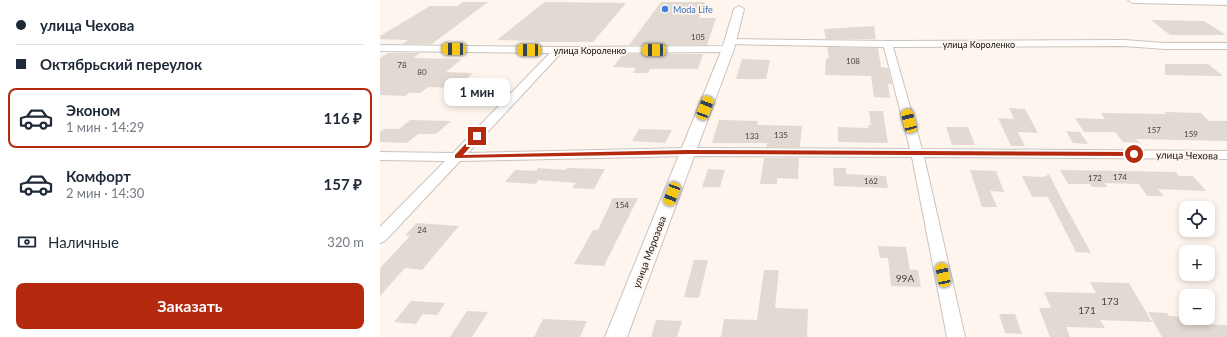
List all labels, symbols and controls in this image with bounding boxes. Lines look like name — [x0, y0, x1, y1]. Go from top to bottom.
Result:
marker: Moda Life — [660, 4, 670, 14]
place label: Moda Life — [673, 4, 713, 15]
text: улица Чехова — [40, 16, 134, 34]
house number: 105 — [691, 32, 705, 42]
street label: улица Короленко — [943, 39, 1015, 50]
car — [442, 43, 466, 55]
car — [517, 44, 541, 56]
car — [642, 44, 666, 56]
street label: улица Короленко — [554, 45, 626, 56]
text: Октябрьский переулок — [40, 55, 202, 73]
house number: 108 — [846, 56, 860, 66]
house number: 78 — [397, 60, 407, 70]
house number: 80 — [417, 67, 427, 77]
callout: 1 мин — [444, 78, 510, 106]
text: 1 мин — [460, 84, 495, 100]
car — [695, 95, 715, 121]
icon: car — [18, 100, 54, 136]
text: Эконом — [66, 101, 120, 119]
car — [900, 108, 918, 134]
text: 116 ₽ — [324, 109, 362, 127]
text: 1 мин · 14:29 — [66, 119, 144, 135]
house number: 157 — [1147, 125, 1161, 135]
route end — [468, 127, 486, 145]
house number: 159 — [1184, 129, 1198, 139]
house number: 135 — [774, 130, 788, 140]
house number: 133 — [745, 131, 759, 141]
route start — [1125, 145, 1143, 163]
street label: улица Чехова — [1156, 148, 1218, 162]
icon: car — [18, 166, 54, 202]
text: Комфорт — [66, 167, 131, 185]
house number: 174 — [1113, 172, 1127, 182]
house number: 172 — [1088, 173, 1102, 183]
text: 157 ₽ — [324, 175, 362, 193]
house number: 162 — [864, 176, 878, 186]
car — [662, 181, 682, 207]
text: 2 мин · 14:30 — [66, 185, 144, 201]
house number: 154 — [615, 200, 629, 210]
map controls — [1179, 201, 1215, 325]
button: locate — [1179, 201, 1215, 237]
street label: улица Морозова — [630, 214, 668, 290]
house number: 24 — [417, 225, 427, 235]
icon: cash — [16, 231, 38, 253]
text: Наличные — [48, 233, 119, 251]
text: 320 m — [327, 234, 364, 250]
button: + — [1179, 245, 1215, 281]
car — [935, 262, 951, 288]
house number: 99А — [896, 272, 914, 284]
button: Заказать — [16, 283, 364, 329]
button: − — [1179, 289, 1215, 325]
house number: 173 — [1101, 295, 1119, 307]
house number: 171 — [1078, 304, 1096, 316]

